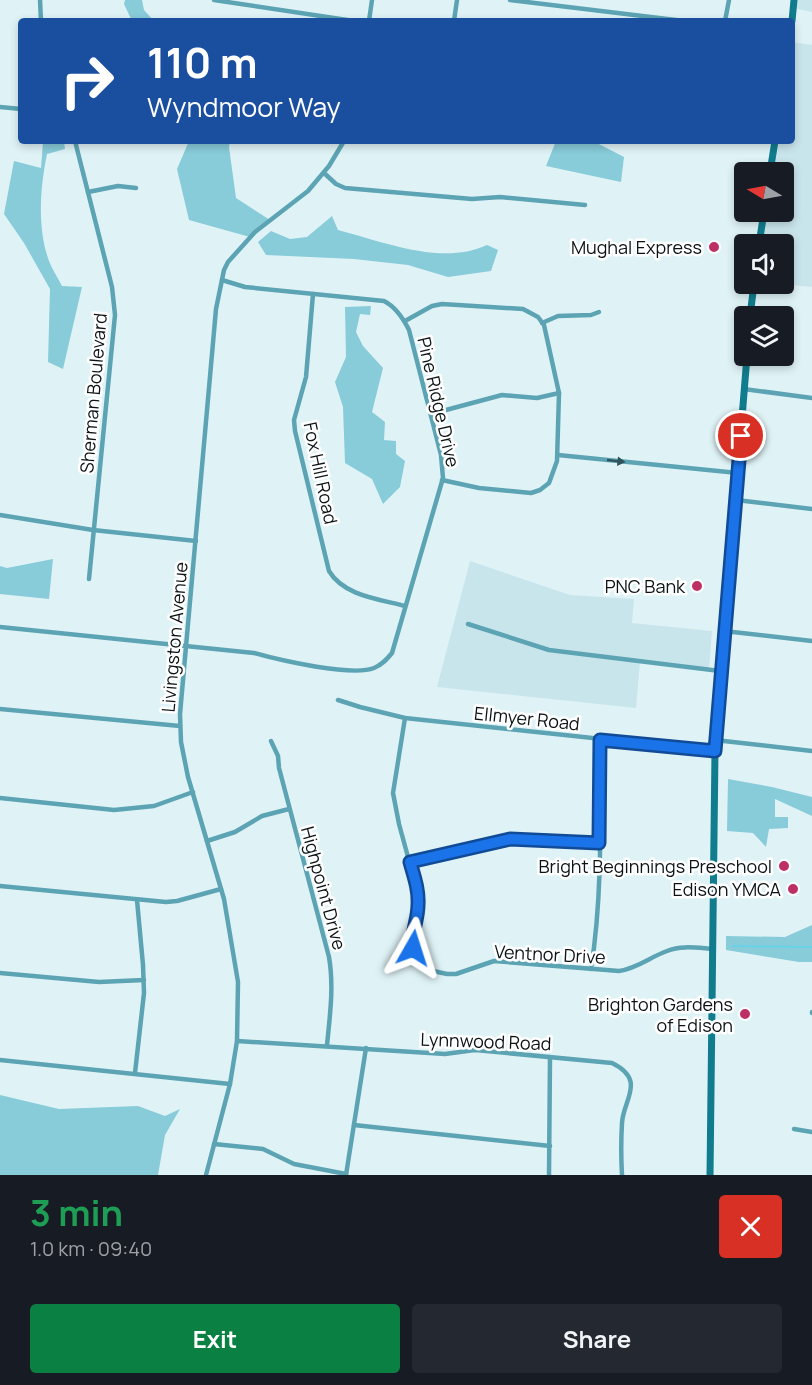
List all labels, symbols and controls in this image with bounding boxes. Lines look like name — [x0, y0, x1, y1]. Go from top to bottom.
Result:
text: 110 m — [147, 33, 258, 91]
icon: right — [48, 42, 126, 120]
text: Wyndmoor Way — [147, 88, 341, 125]
north arrow — [734, 162, 794, 222]
map controls — [734, 162, 794, 366]
button: sound — [734, 234, 794, 294]
place label: Mughal Express — [571, 235, 702, 259]
marker: Mughal Express — [707, 240, 721, 254]
button: layers — [734, 306, 794, 366]
street label: Sherman Boulevard — [74, 312, 112, 474]
street label: Pine Ridge Drive — [412, 335, 466, 469]
pin — [715, 410, 766, 461]
icon: arrive — [724, 419, 757, 452]
street label: Fox Hill Road — [298, 420, 344, 526]
one-way arrow — [607, 456, 626, 466]
street label: Livingston Avenue — [155, 561, 193, 713]
place label: PNC Bank — [605, 574, 686, 598]
marker: PNC Bank — [690, 579, 704, 593]
street label: Ellmyer Road — [473, 701, 581, 735]
street label: Highpoint Drive — [296, 824, 352, 952]
place label: Bright Beginnings Preschool — [538, 854, 772, 878]
marker: Bright Beginnings Preschool — [777, 859, 791, 873]
place label: Edison YMCA — [672, 877, 782, 901]
marker: Edison YMCA — [786, 882, 800, 896]
position arrow — [381, 916, 445, 980]
street label: Ventnor Drive — [494, 939, 606, 969]
place label: Brighton Gardens of Edison — [588, 992, 733, 1037]
marker: Brighton Gardens of Edison — [738, 1007, 752, 1021]
street label: Lynnwood Road — [420, 1027, 552, 1055]
text: 3 min — [30, 1188, 123, 1237]
button: close — [719, 1195, 782, 1258]
text: 1.0 km · 09:40 — [30, 1235, 152, 1262]
button: Exit — [30, 1304, 400, 1373]
button: Share — [412, 1304, 782, 1373]

